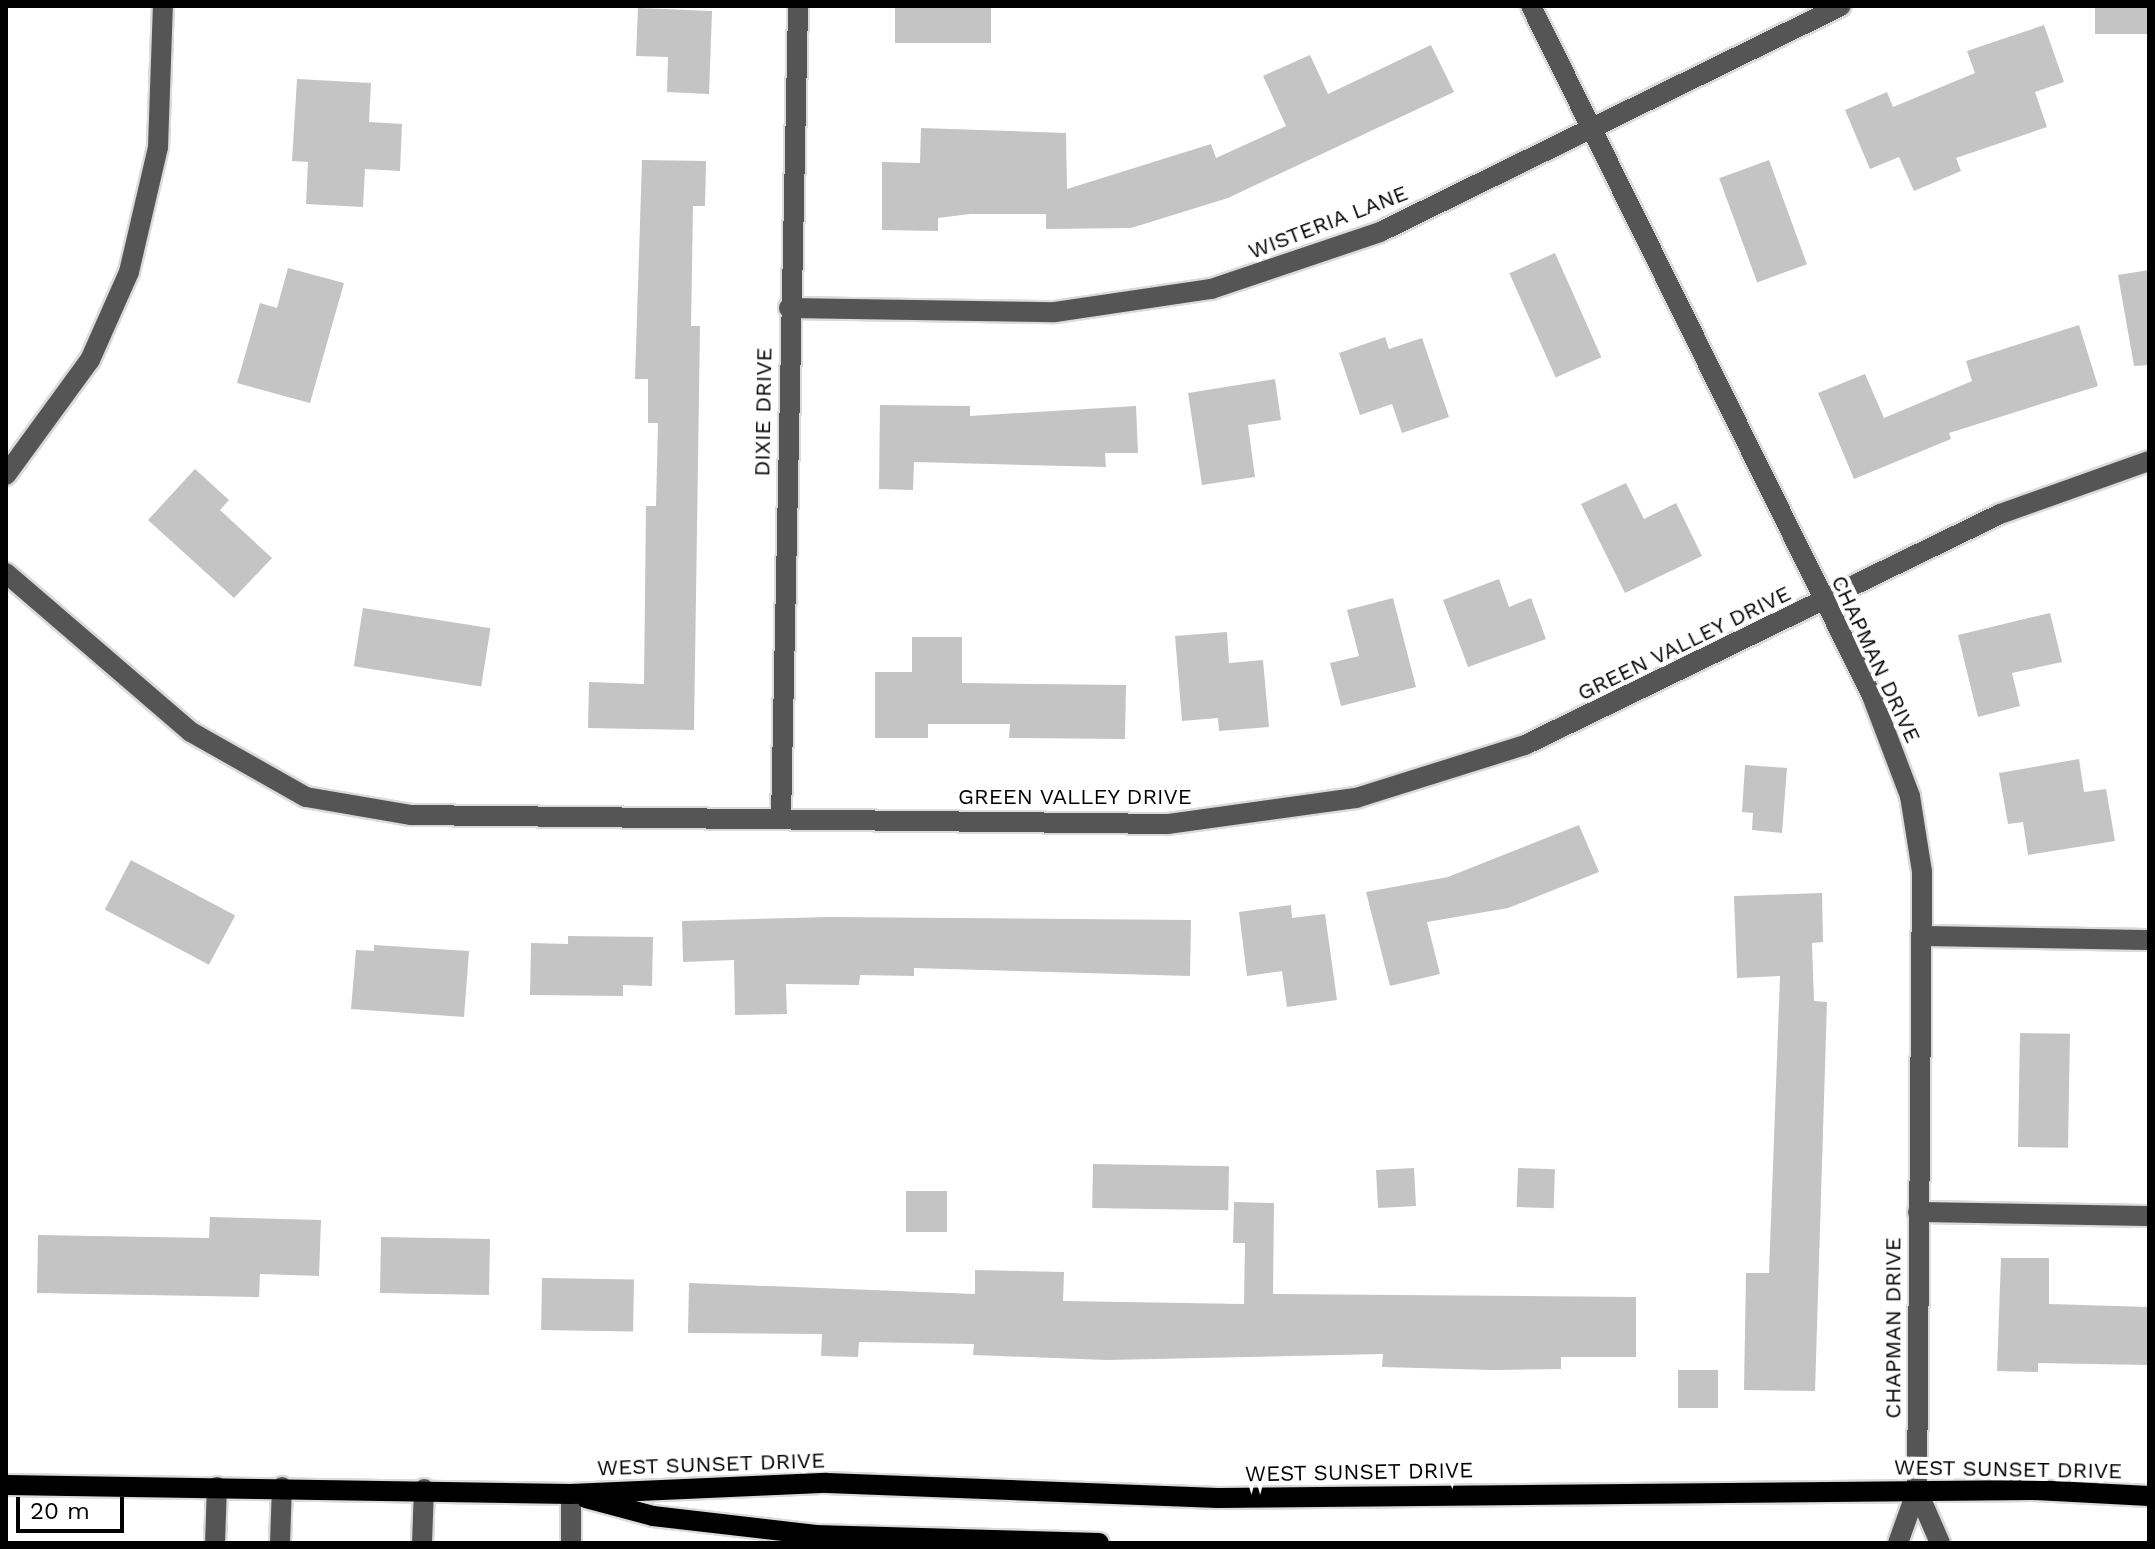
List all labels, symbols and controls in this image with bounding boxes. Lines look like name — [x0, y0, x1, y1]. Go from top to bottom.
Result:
street label: WISTERIA LANE — [1244, 179, 1412, 265]
street label: DIXIE DRIVE — [749, 347, 777, 477]
street label: CHAPMAN DRIVE — [1826, 571, 1926, 747]
street label: GREEN VALLEY DRIVE — [1572, 580, 1796, 706]
street label: GREEN VALLEY DRIVE — [957, 784, 1193, 810]
street label: CHAPMAN DRIVE — [1880, 1237, 1906, 1419]
street label: WEST SUNSET DRIVE — [596, 1447, 826, 1481]
street label: WEST SUNSET DRIVE — [1893, 1454, 2123, 1484]
street label: WEST SUNSET DRIVE — [1244, 1457, 1474, 1487]
scale bar — [20, 1481, 128, 1531]
text: 20 m — [30, 1497, 90, 1525]

